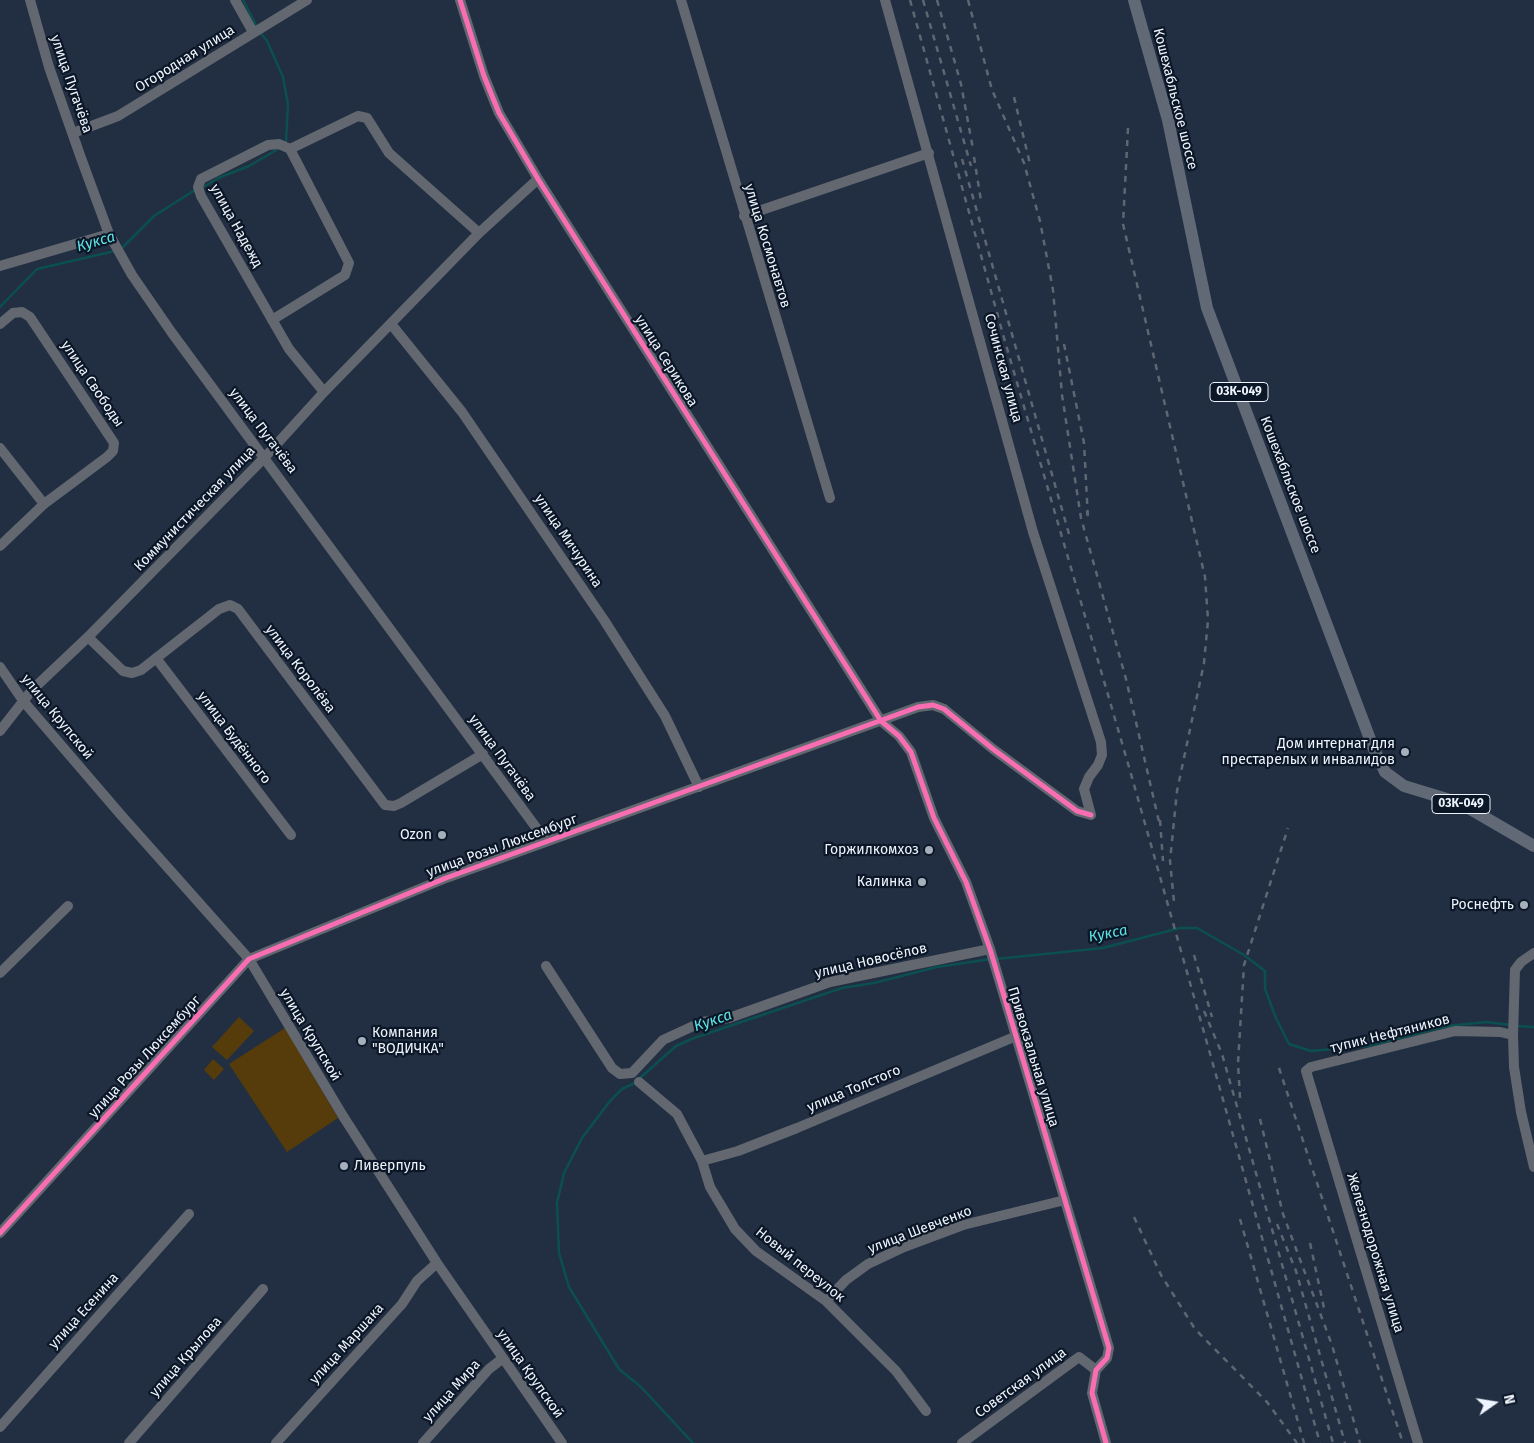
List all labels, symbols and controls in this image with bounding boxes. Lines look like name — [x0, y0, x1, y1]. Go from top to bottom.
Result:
street label: Огородная улица — [132, 22, 238, 96]
street label: Кошехабльское шоссе — [1149, 26, 1201, 172]
street label: улица Пугачёва — [46, 33, 96, 135]
street label: улица Надежд — [206, 181, 266, 271]
street label: улица Космонавтов — [740, 182, 794, 310]
water label: Кукса — [75, 228, 117, 256]
street label: улица Серикова — [631, 312, 701, 410]
street label: Сочинская улица — [980, 312, 1026, 424]
street label: улица Свободы — [57, 338, 127, 430]
road number: 03К-049 — [1210, 382, 1268, 402]
street label: улица Пугачёва — [225, 385, 301, 477]
street label: Кошехабльское шоссе — [1256, 414, 1324, 556]
street label: Коммунистическая улица — [131, 443, 259, 575]
street label: улица Мичурина — [530, 491, 606, 591]
street label: улица Королёва — [261, 621, 339, 717]
street label: улица Крупской — [18, 671, 96, 763]
street label: улица Будённого — [194, 688, 274, 788]
street label: улица Пугачёва — [465, 711, 539, 805]
place label: Дом интернат для престарелых и инвалидов — [1222, 736, 1395, 769]
marker: Дом интернат для престарелых и инвалидов — [1399, 746, 1411, 758]
road number: 03К-049 — [1432, 794, 1490, 814]
street label: улица Розы Люксембург — [424, 811, 580, 881]
place label: Ozon — [400, 827, 432, 843]
marker: Ozon — [436, 829, 448, 841]
place label: Горжилкомхоз — [824, 842, 919, 858]
marker: Горжилкомхоз — [923, 844, 935, 856]
place label: Калинка — [857, 874, 912, 890]
marker: Калинка — [916, 876, 928, 888]
place label: Роснефть — [1451, 897, 1514, 913]
marker: Роснефть — [1518, 899, 1530, 911]
water label: Кукса — [1087, 921, 1129, 947]
street label: улица Новосёлов — [813, 940, 929, 982]
street label: Привокзальная улица — [1004, 985, 1062, 1129]
street label: улица Крупской — [276, 986, 344, 1084]
street label: улица Розы Люксембург — [85, 992, 205, 1122]
water label: Кукса — [692, 1006, 734, 1036]
street label: тупик Нефтяников — [1328, 1011, 1452, 1057]
place label: Компания "ВОДИЧКА" — [372, 1025, 444, 1058]
marker: Компания "ВОДИЧКА" — [356, 1035, 368, 1047]
street label: улица Толстого — [805, 1062, 903, 1116]
place label: Ливерпуль — [354, 1158, 426, 1174]
marker: Ливерпуль — [338, 1160, 350, 1172]
street label: Железнодорожная улица — [1343, 1171, 1407, 1335]
street label: улица Шевченко — [866, 1202, 974, 1258]
street label: Новый переулок — [752, 1224, 848, 1306]
street label: улица Есенина — [45, 1269, 123, 1353]
street label: улица Маршака — [306, 1300, 388, 1388]
street label: улица Крылова — [146, 1313, 226, 1401]
street label: улица Крупской — [493, 1326, 567, 1422]
street label: Советская улица — [972, 1344, 1070, 1422]
street label: улица Мира — [420, 1356, 484, 1426]
north arrow — [1469, 1378, 1519, 1428]
text: N — [1500, 1393, 1518, 1406]

